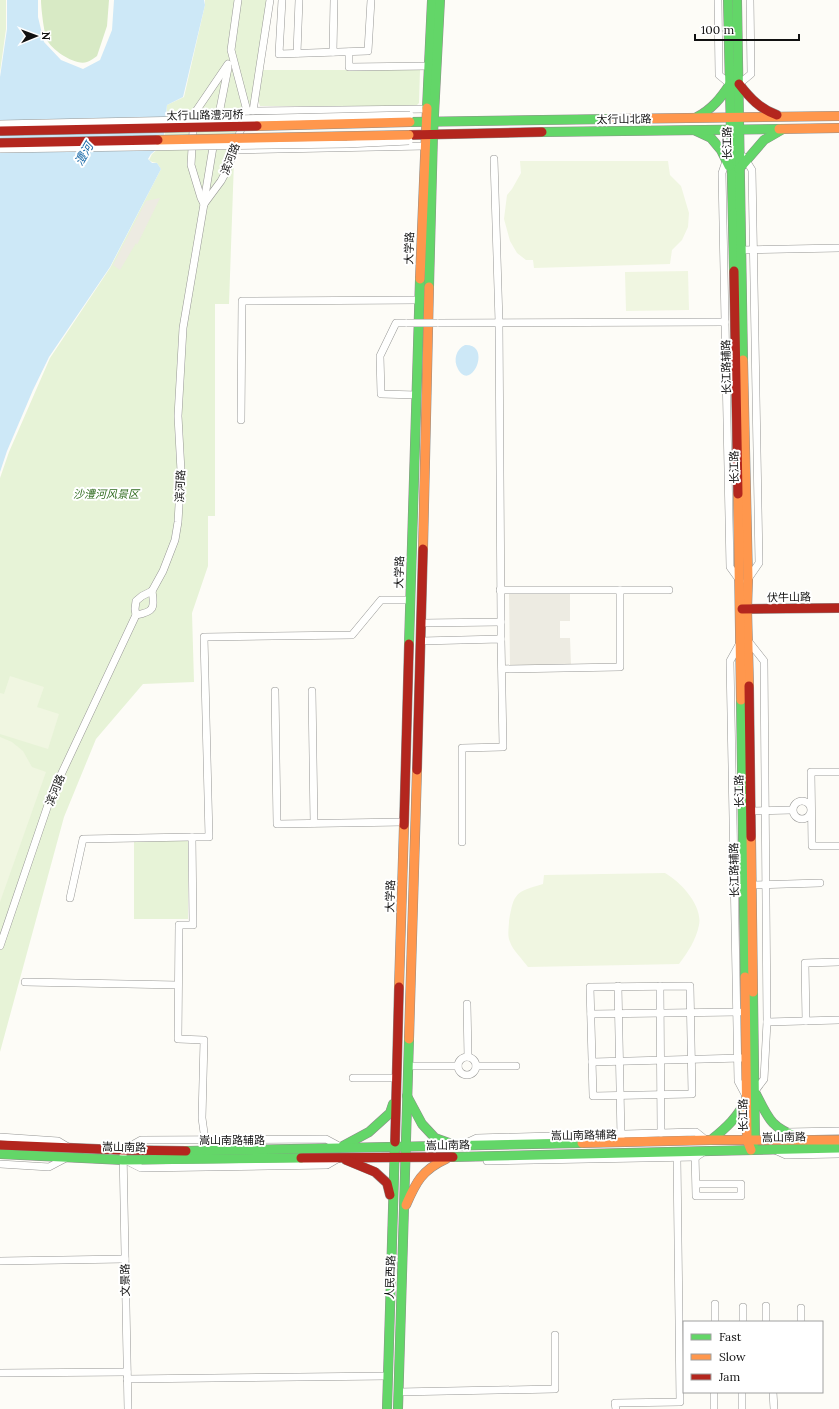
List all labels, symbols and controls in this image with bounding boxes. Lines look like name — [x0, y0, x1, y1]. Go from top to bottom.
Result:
north arrow — [16, 16, 56, 56]
scale bar — [695, 16, 799, 42]
text: 100 m — [701, 22, 734, 37]
text: N — [39, 31, 53, 41]
street label: 太行山路澧河桥 — [166, 107, 244, 123]
street label: 太行山北路 — [596, 112, 652, 126]
street label: 长江路 — [720, 126, 734, 160]
water label: 澧河 — [71, 138, 97, 168]
street label: 滨河路 — [218, 141, 242, 177]
street label: 大学路 — [401, 231, 417, 265]
street label: 长江路辅路 — [719, 339, 733, 395]
street label: 长江路 — [727, 450, 741, 484]
street label: 滨河路 — [172, 469, 188, 503]
park label: 沙澧河风景区 — [73, 487, 141, 501]
street label: 大学路 — [391, 555, 407, 589]
street label: 伏牛山路 — [767, 590, 811, 604]
street label: 滨河路 — [42, 772, 68, 808]
street label: 长江路 — [732, 774, 746, 808]
street label: 长江路辅路 — [727, 842, 741, 898]
street label: 大学路 — [382, 879, 398, 913]
street label: 长江路 — [736, 1098, 750, 1132]
street label: 嵩山南路辅路 — [551, 1127, 617, 1143]
street label: 嵩山南路 — [762, 1130, 806, 1144]
street label: 嵩山南路辅路 — [199, 1133, 265, 1147]
street label: 嵩山南路 — [426, 1138, 470, 1152]
street label: 嵩山南路 — [102, 1140, 146, 1154]
street label: 人民西路 — [382, 1255, 398, 1299]
street label: 文景路 — [118, 1263, 132, 1297]
legend — [683, 1321, 823, 1393]
text: Fast — [719, 1329, 742, 1344]
text: Slow — [719, 1349, 746, 1364]
text: Jam — [718, 1369, 740, 1384]

